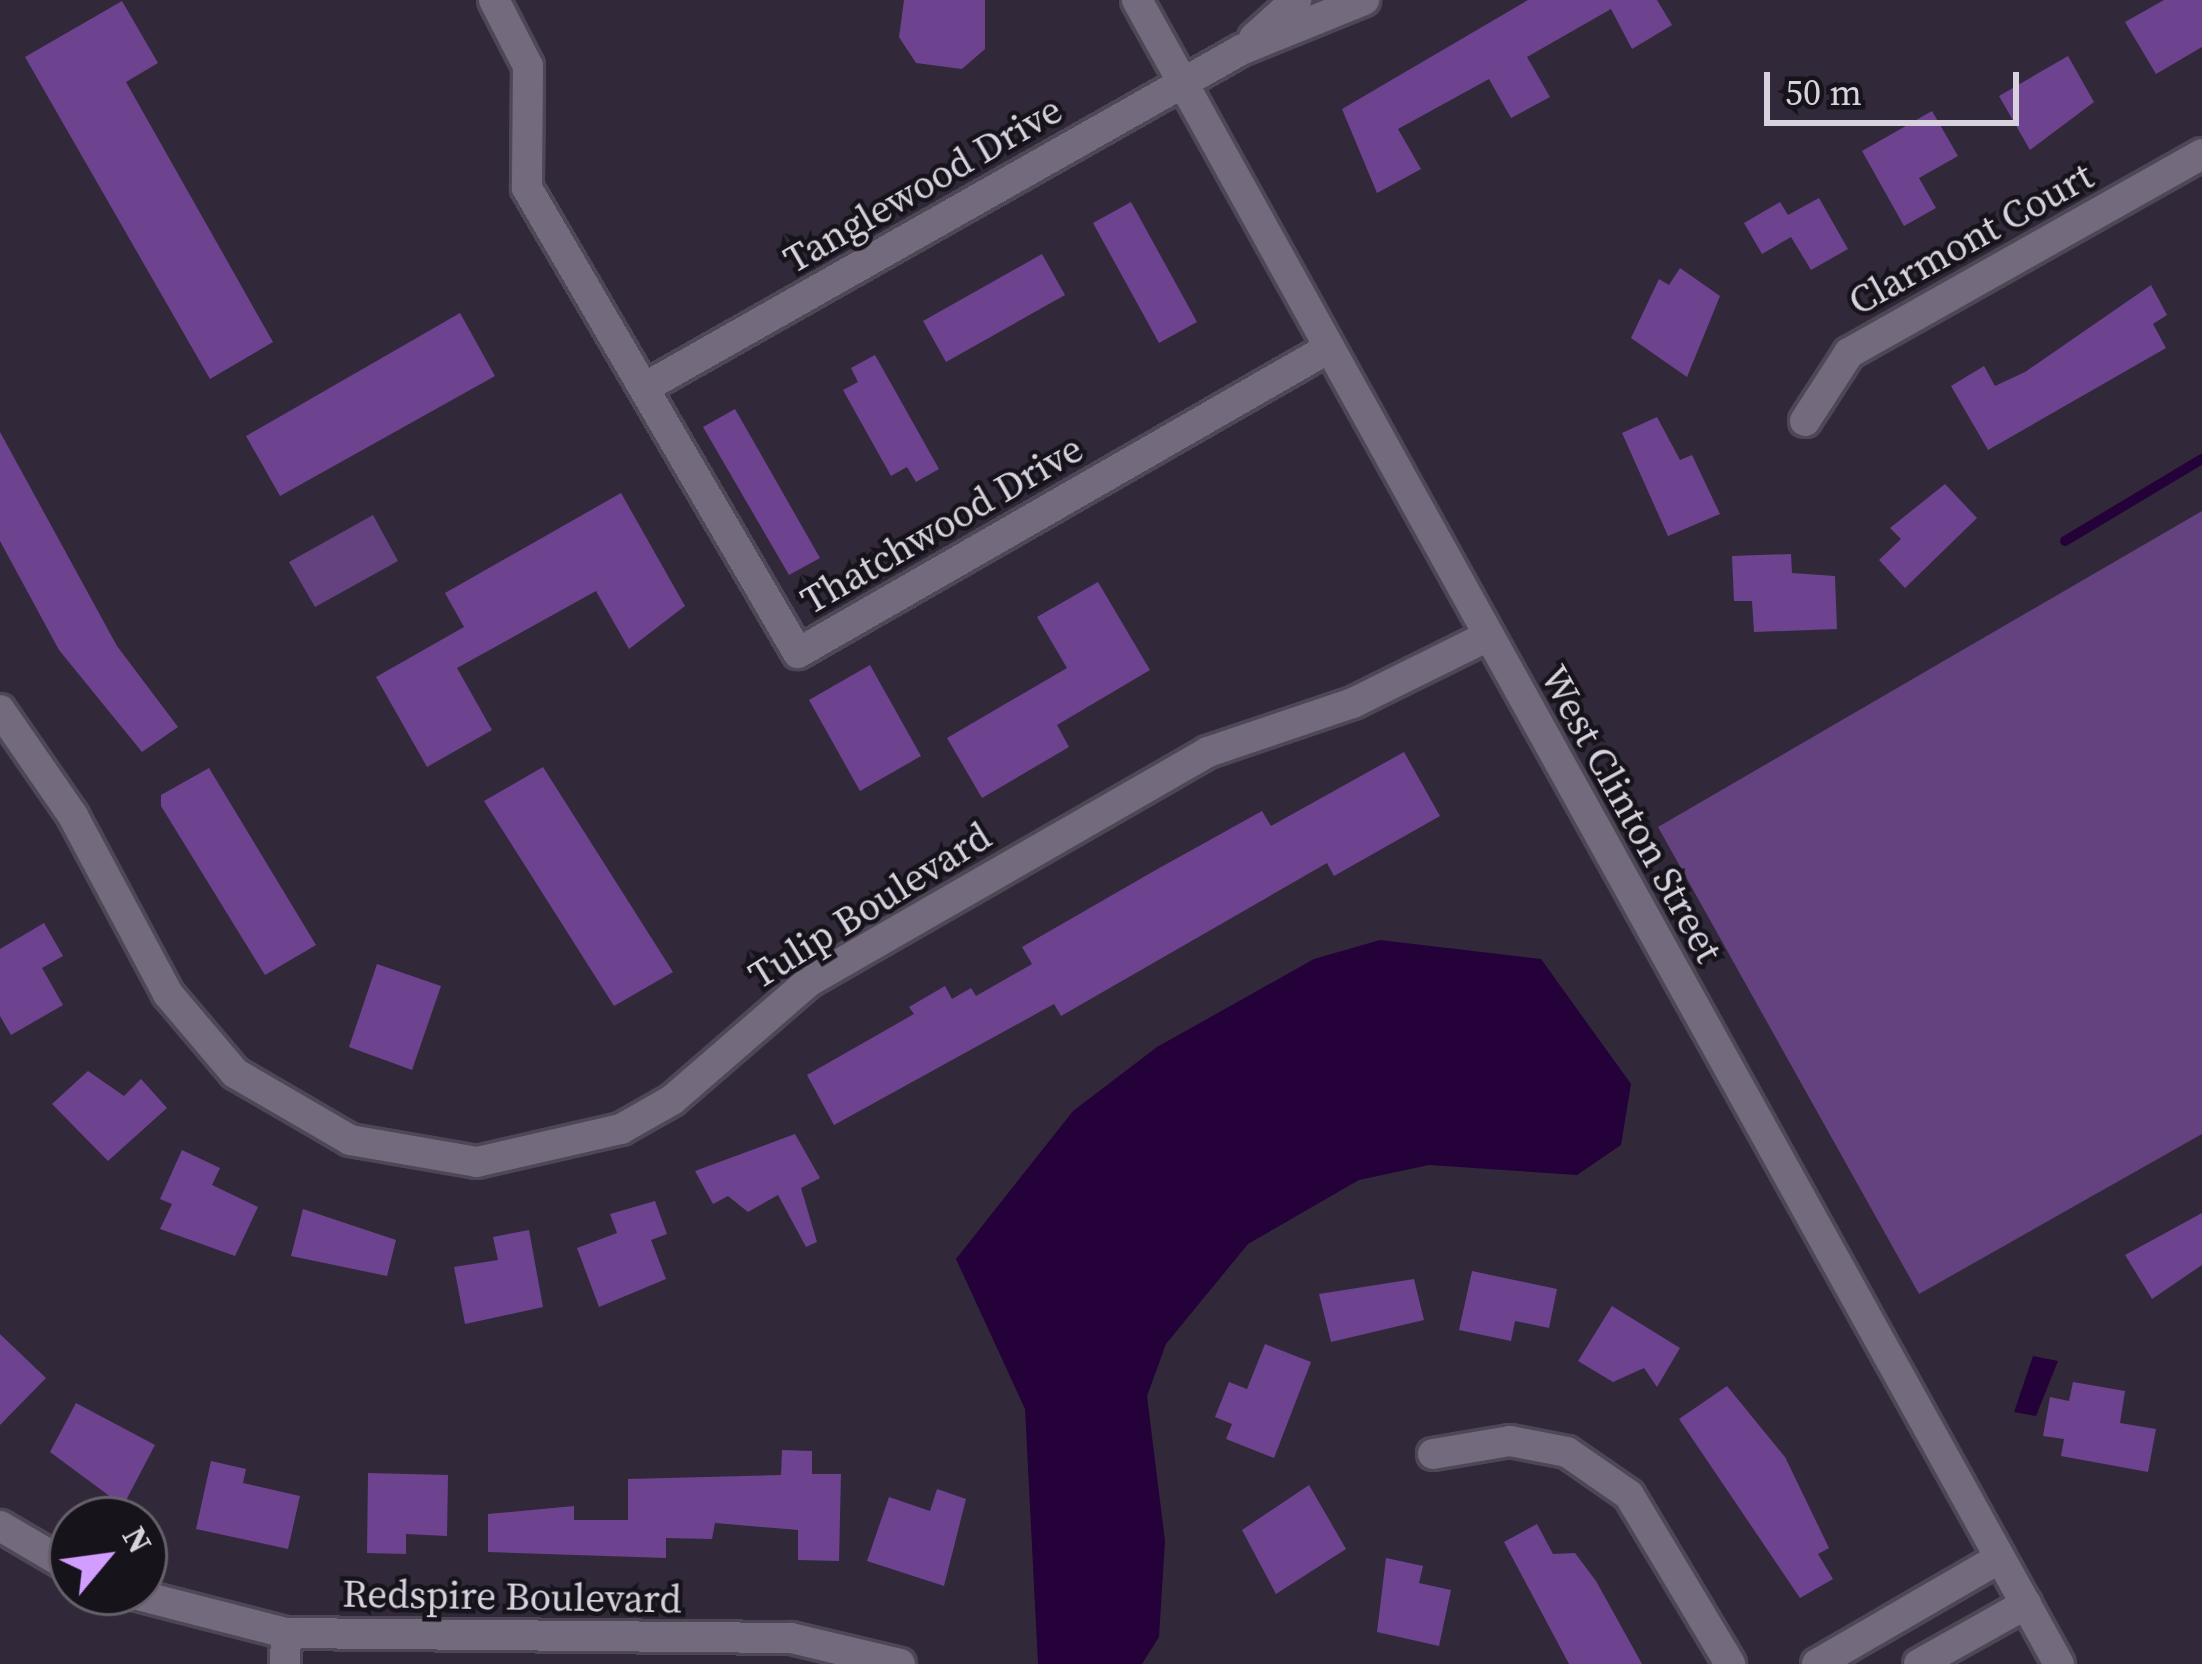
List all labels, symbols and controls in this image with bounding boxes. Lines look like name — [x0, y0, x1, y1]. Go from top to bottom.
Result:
scale bar — [1770, 48, 2025, 122]
text: 50 m — [1785, 68, 1862, 117]
street label: Tanglewood Drive — [776, 86, 1070, 284]
street label: Clarmont Court — [1841, 153, 2101, 325]
street label: Thatchwood Drive — [793, 425, 1091, 625]
street label: West Clinton Street — [1530, 657, 1732, 971]
street label: Tulip Boulevard — [740, 813, 1000, 999]
north arrow — [48, 1496, 168, 1616]
text: N — [112, 1518, 163, 1561]
street label: Redspire Boulevard — [342, 1571, 682, 1623]

